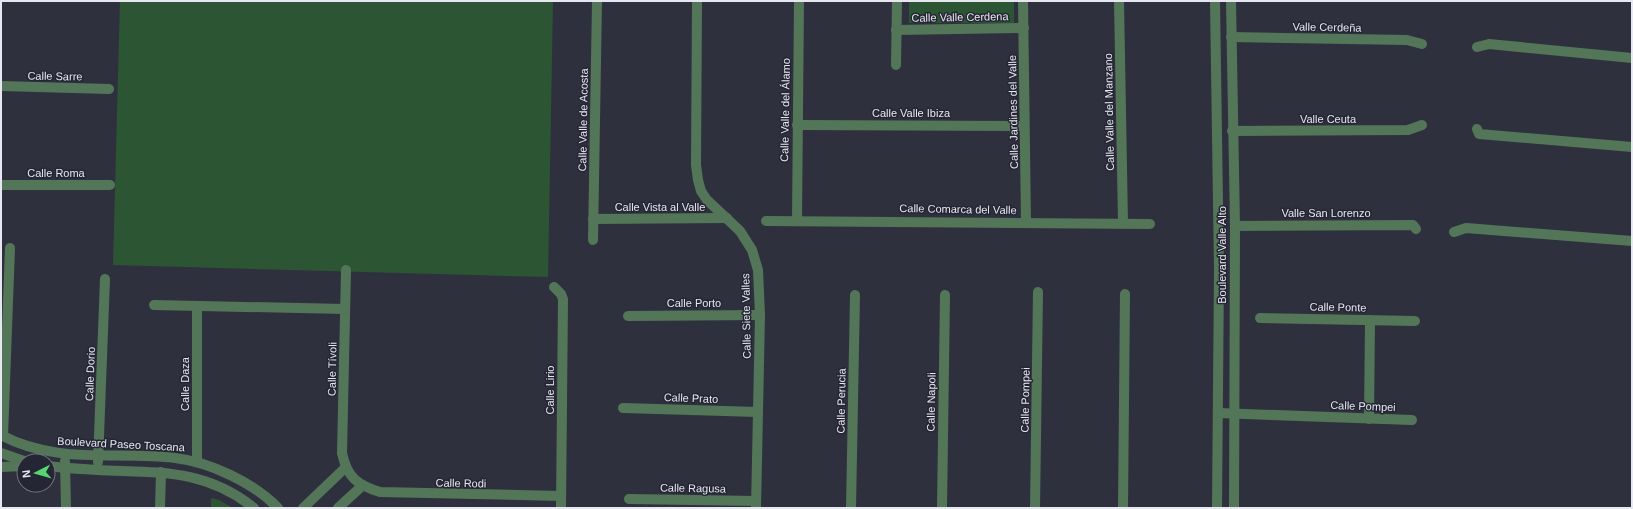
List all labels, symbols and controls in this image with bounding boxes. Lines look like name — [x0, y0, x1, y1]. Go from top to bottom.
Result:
street label: Calle Valle Cerdena — [911, 10, 1009, 24]
street label: Valle Cerdeña — [1292, 20, 1362, 34]
street label: Calle Valle del Manzano — [1102, 53, 1116, 171]
street label: Calle Jardines del Valle — [1006, 55, 1020, 169]
street label: Calle Valle del Álamo — [778, 58, 792, 162]
street label: Calle Valle de Acosta — [576, 67, 590, 172]
street label: Calle Sarre — [27, 70, 83, 82]
street label: Calle Valle Ibiza — [872, 107, 951, 119]
street label: Valle Ceuta — [1300, 113, 1357, 125]
street label: Calle Roma — [27, 167, 86, 179]
street label: Calle Vista al Valle — [615, 201, 705, 213]
street label: Calle Comarca del Valle — [899, 202, 1017, 216]
street label: Boulevard Valle Alto — [1216, 206, 1228, 304]
street label: Valle San Lorenzo — [1281, 207, 1371, 219]
street label: Calle Siete Valles — [739, 273, 753, 359]
street label: Calle Porto — [667, 297, 721, 309]
street label: Calle Ponte — [1309, 301, 1367, 313]
street label: Calle Tívoli — [326, 342, 338, 396]
street label: Calle Dorio — [83, 347, 97, 401]
street label: Calle Daza — [179, 356, 191, 411]
street label: Calle Lirio — [544, 366, 556, 414]
street label: Calle Perucia — [834, 367, 848, 434]
street label: Calle Pompei — [1018, 367, 1032, 433]
street label: Calle Napoli — [924, 372, 938, 432]
street label: Calle Prato — [664, 391, 718, 405]
street label: Calle Pompei — [1330, 399, 1396, 413]
street label: Boulevard Paseo Toscana — [57, 435, 186, 453]
north arrow — [16, 453, 56, 493]
text: N — [20, 469, 32, 479]
street label: Calle Rodi — [436, 477, 486, 489]
street label: Calle Ragusa — [660, 481, 727, 495]

